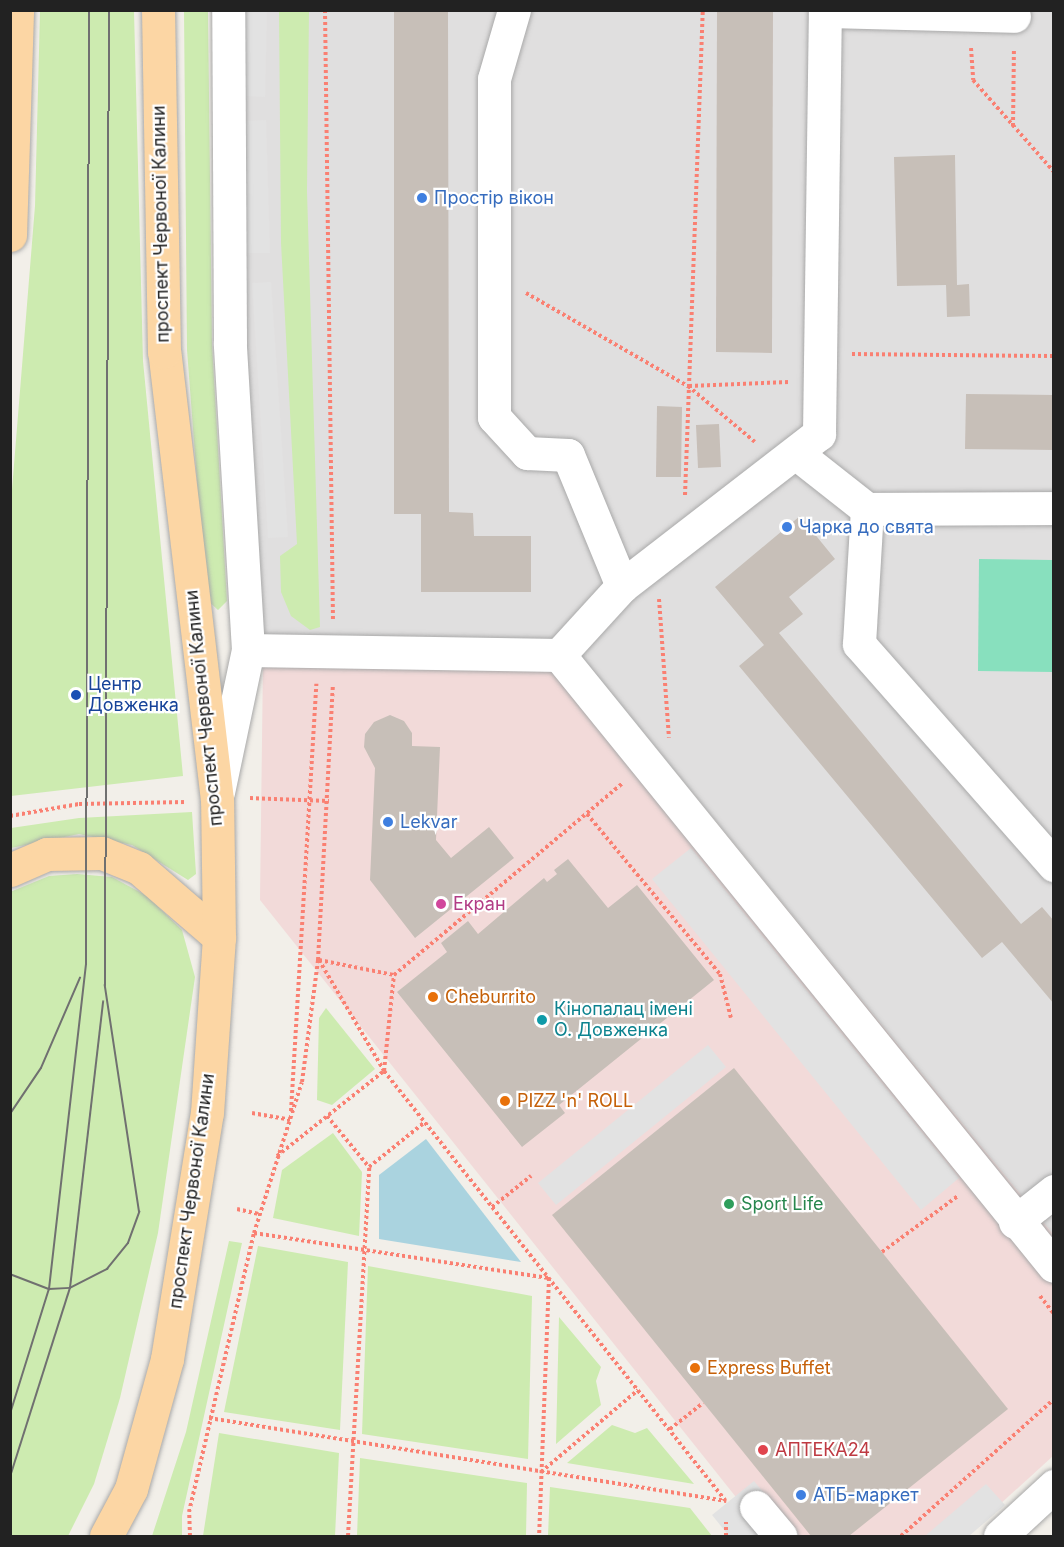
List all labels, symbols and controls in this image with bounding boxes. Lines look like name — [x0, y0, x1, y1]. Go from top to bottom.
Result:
street label: проспект Червоної Калини — [148, 105, 174, 343]
place label: Простір вікон — [434, 187, 554, 209]
marker: Простір вікон — [415, 191, 429, 205]
place label: Чарка до свята — [799, 516, 934, 538]
marker: Чарка до свята — [780, 520, 794, 534]
street label: проспект Червоної Калини — [181, 589, 227, 827]
place label: Центр Довженка — [88, 674, 179, 716]
marker: Центр Довженка — [69, 688, 83, 702]
place label: Lekvar — [400, 811, 457, 833]
marker: Lekvar — [381, 815, 395, 829]
place label: Екран — [453, 893, 506, 915]
marker: Екран — [434, 897, 448, 911]
place label: Cheburrito — [445, 986, 536, 1008]
marker: Cheburrito — [426, 990, 440, 1004]
place label: Кінопалац імені О. Довженка — [554, 999, 693, 1042]
marker: Кінопалац імені О. Довженка — [535, 1013, 549, 1027]
street label: проспект Червоної Калини — [165, 1072, 219, 1310]
place label: PIZZ 'n' ROLL — [517, 1090, 633, 1112]
marker: PIZZ 'n' ROLL — [498, 1094, 512, 1108]
place label: Sport Life — [741, 1193, 824, 1215]
marker: Sport Life — [722, 1197, 736, 1211]
place label: Express Buffet — [707, 1357, 831, 1379]
marker: Express Buffet — [688, 1361, 702, 1375]
place label: АПТЕКА24 — [775, 1439, 870, 1461]
marker: АПТЕКА24 — [756, 1443, 770, 1457]
place label: АТБ-маркет — [813, 1484, 919, 1506]
marker: АТБ-маркет — [794, 1488, 808, 1502]

